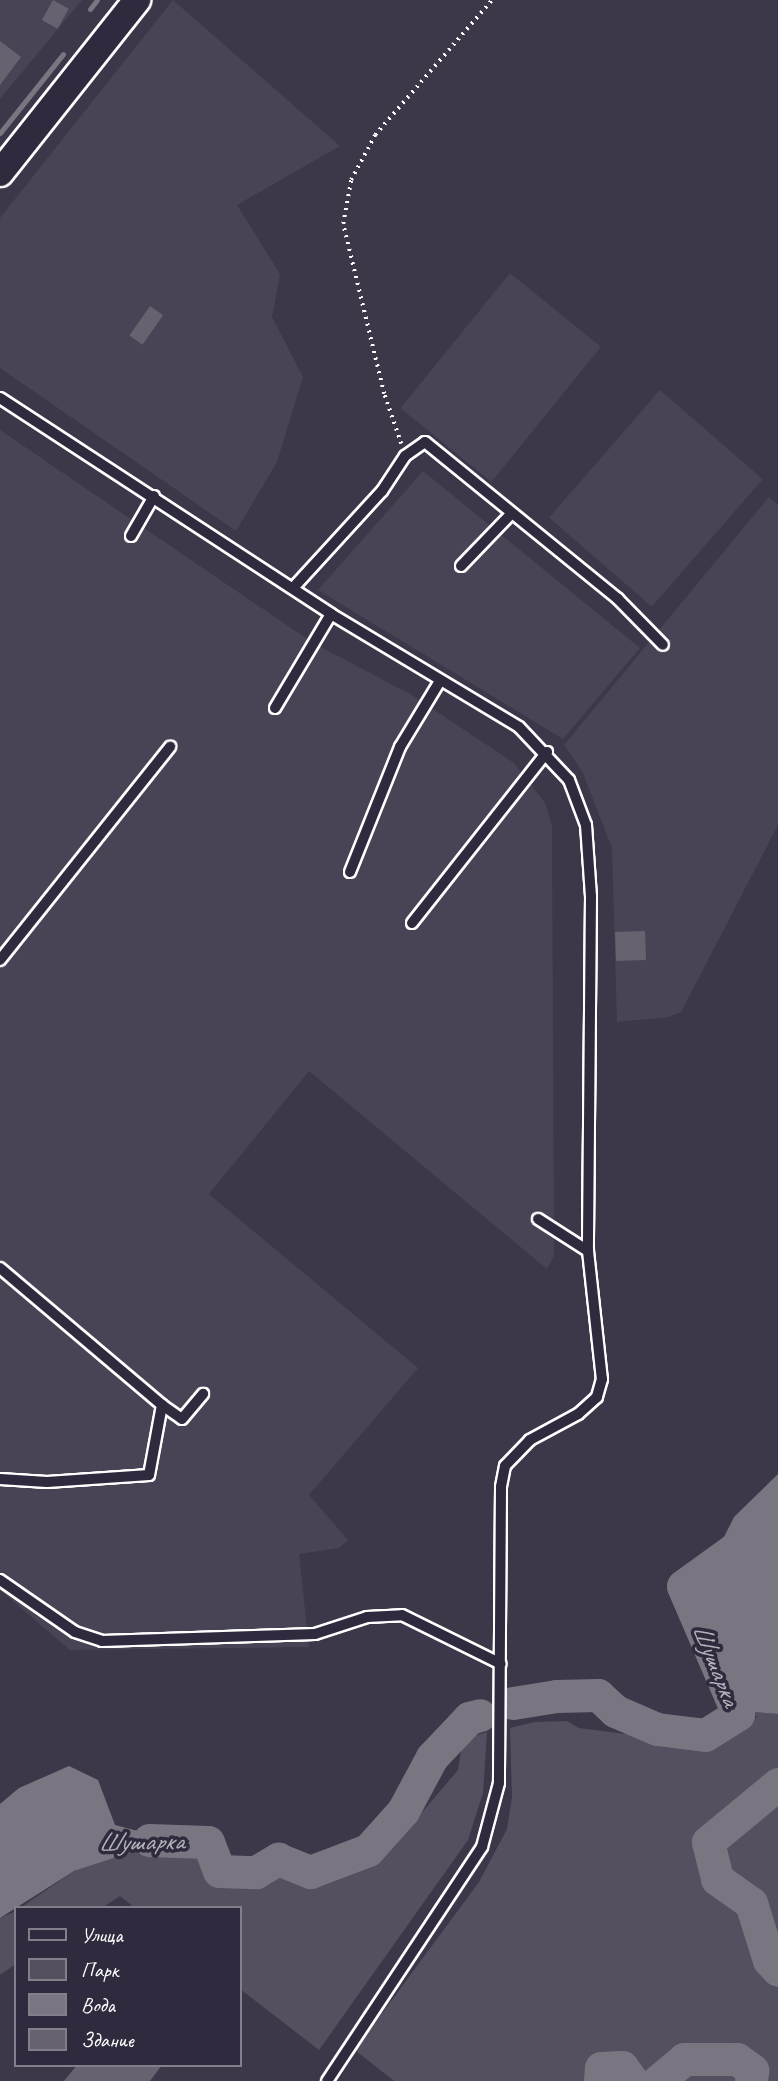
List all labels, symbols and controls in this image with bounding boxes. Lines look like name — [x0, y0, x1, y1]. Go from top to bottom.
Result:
water label: Шушарка — [686, 1619, 746, 1711]
water label: Шушарка — [98, 1826, 184, 1858]
legend — [14, 1906, 242, 2067]
text: Улица — [81, 1922, 123, 1948]
text: Парк — [81, 1957, 118, 1983]
text: Вода — [81, 1992, 115, 2018]
text: Здание — [81, 2027, 134, 2053]

